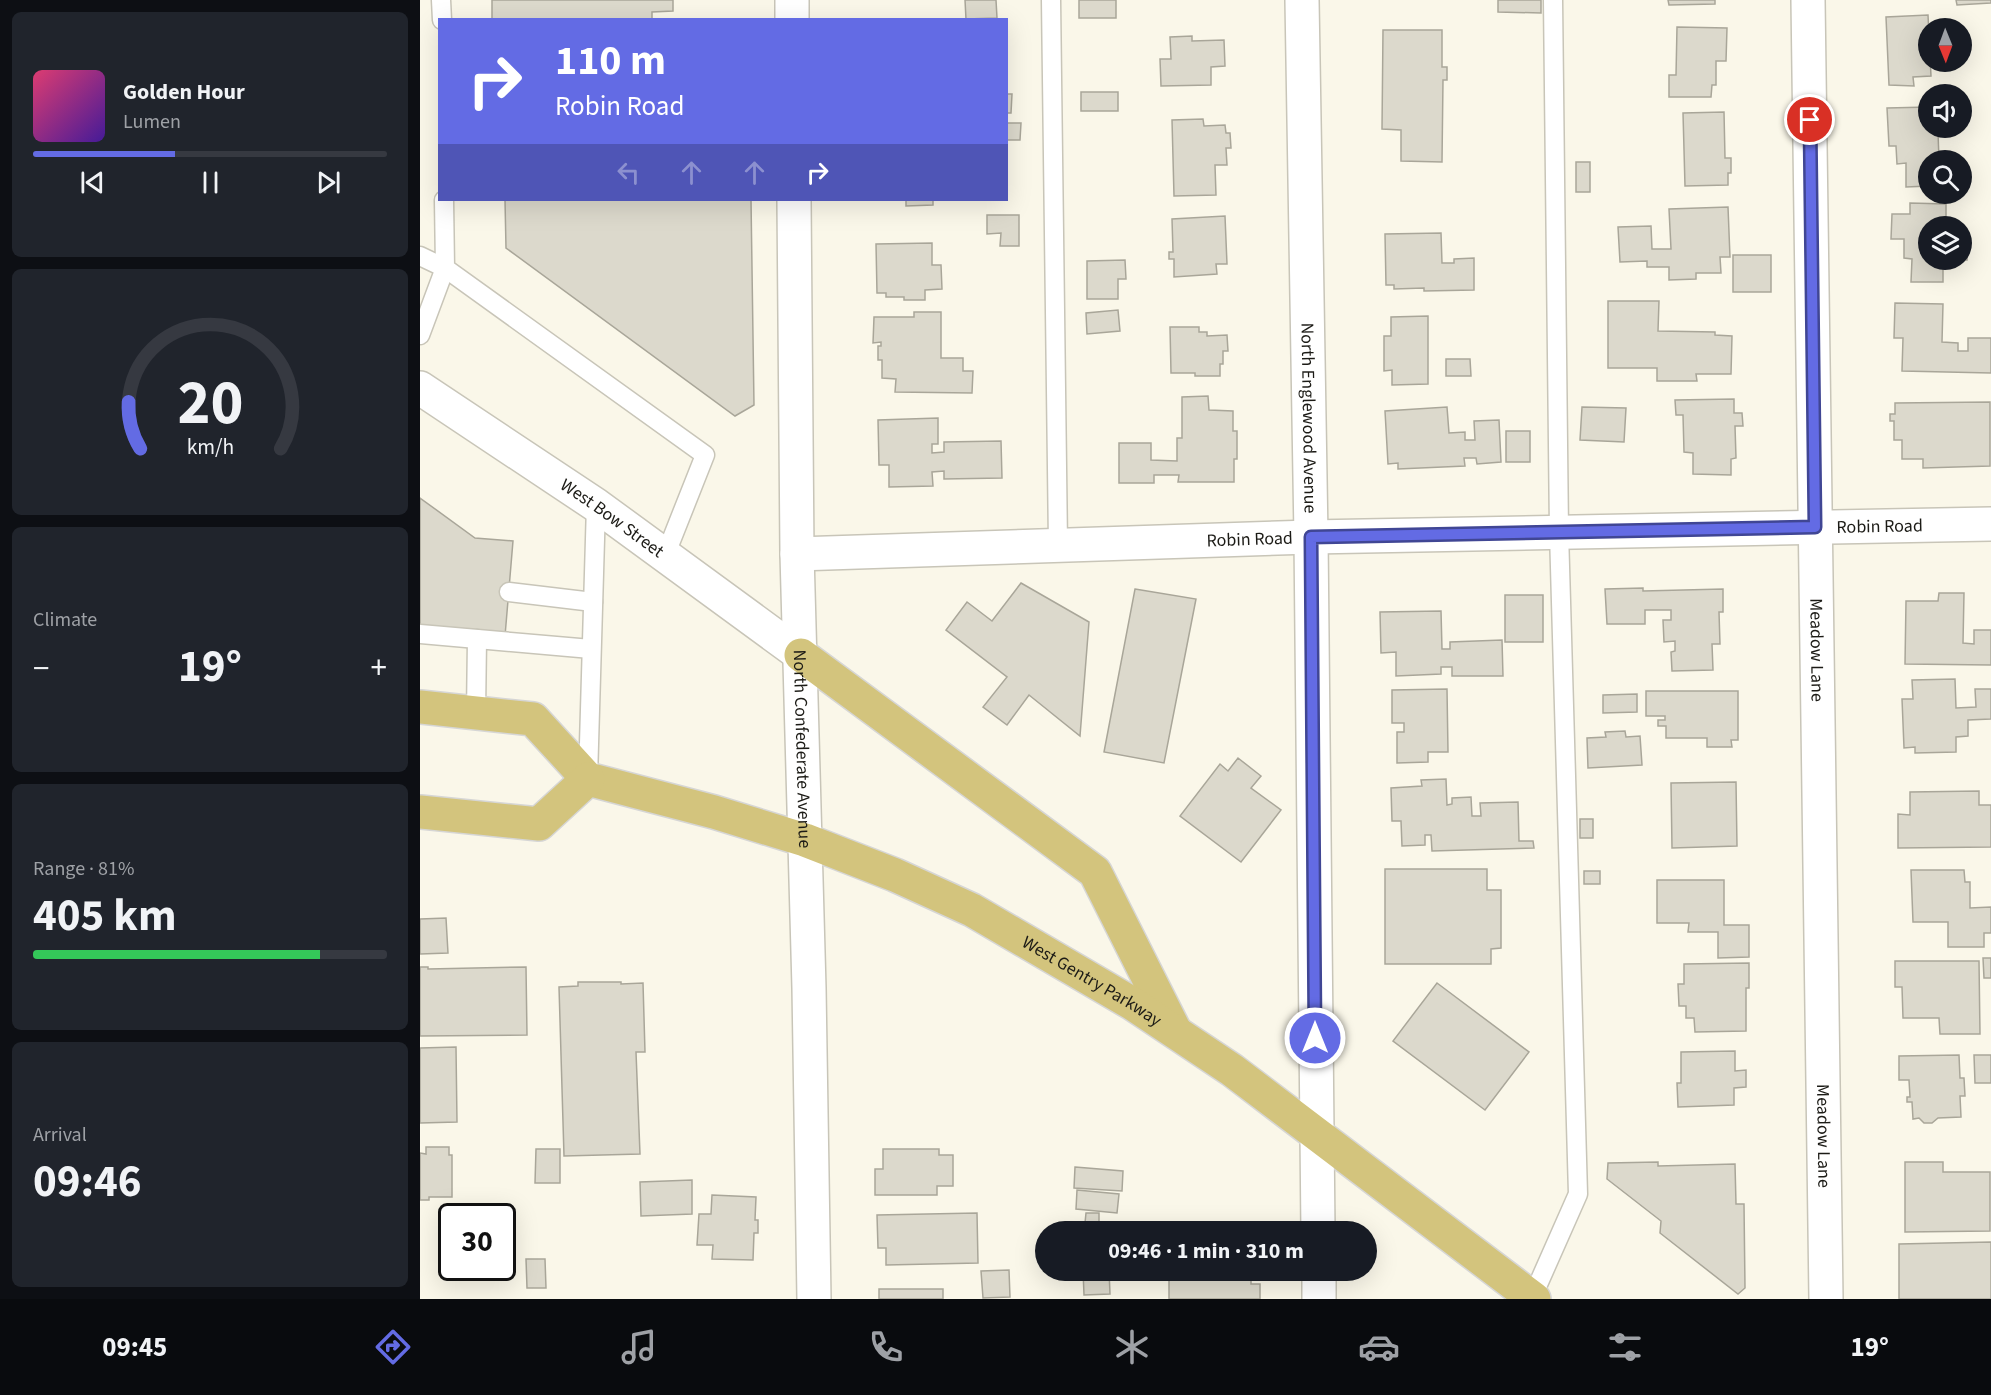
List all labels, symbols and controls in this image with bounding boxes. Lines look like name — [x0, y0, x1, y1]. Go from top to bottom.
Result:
north arrow — [1918, 18, 1972, 72]
map controls — [1918, 18, 1972, 270]
text: 110 m — [555, 31, 666, 91]
icon: right — [456, 42, 534, 120]
text: Golden Hour — [123, 76, 245, 108]
button: sound — [1918, 84, 1972, 138]
text: Robin Road — [555, 87, 684, 126]
pin — [1784, 94, 1835, 145]
icon: arrive — [1793, 103, 1826, 136]
text: Lumen — [123, 108, 181, 136]
button: search — [1918, 150, 1972, 204]
icon: left — [612, 156, 645, 189]
icon: ahead — [675, 156, 708, 189]
icon: ahead — [738, 156, 771, 189]
icon: right — [801, 156, 834, 189]
icon: previous — [76, 166, 109, 199]
icon: pause — [194, 166, 227, 199]
icon: next — [312, 166, 345, 199]
button: layers — [1918, 216, 1972, 270]
street label: North Englewood Avenue — [1295, 322, 1323, 514]
text: 20 — [177, 359, 243, 448]
text: km/h — [186, 433, 234, 464]
street label: West Bow Street — [555, 472, 669, 563]
street label: Robin Road — [1836, 513, 1923, 539]
street label: Robin Road — [1206, 525, 1293, 553]
street label: Meadow Lane — [1804, 598, 1830, 702]
text: Climate — [33, 606, 97, 634]
text: 19° — [178, 635, 242, 699]
text: − — [33, 645, 49, 692]
text: + — [371, 645, 387, 692]
street label: North Confederate Avenue — [787, 649, 818, 849]
text: Range · 81% — [33, 855, 134, 883]
text: 405 km — [33, 884, 177, 948]
street label: West Gentry Parkway — [1018, 929, 1167, 1033]
position arrow — [1283, 1006, 1347, 1070]
street label: Meadow Lane — [1811, 1084, 1837, 1188]
text: Arrival — [33, 1121, 87, 1149]
text: 09:46 — [33, 1150, 142, 1214]
speed limit sign: 30 — [438, 1203, 516, 1281]
text: 09:46 · 1 min · 310 m — [1108, 1235, 1304, 1267]
icon: directions — [372, 1326, 414, 1368]
icon: music — [618, 1326, 660, 1368]
icon: phone — [865, 1326, 907, 1368]
icon: climate — [1111, 1326, 1153, 1368]
icon: car — [1358, 1326, 1400, 1368]
icon: filters — [1604, 1326, 1646, 1368]
text: 09:45 — [102, 1328, 167, 1367]
text: 19° — [1850, 1328, 1889, 1367]

